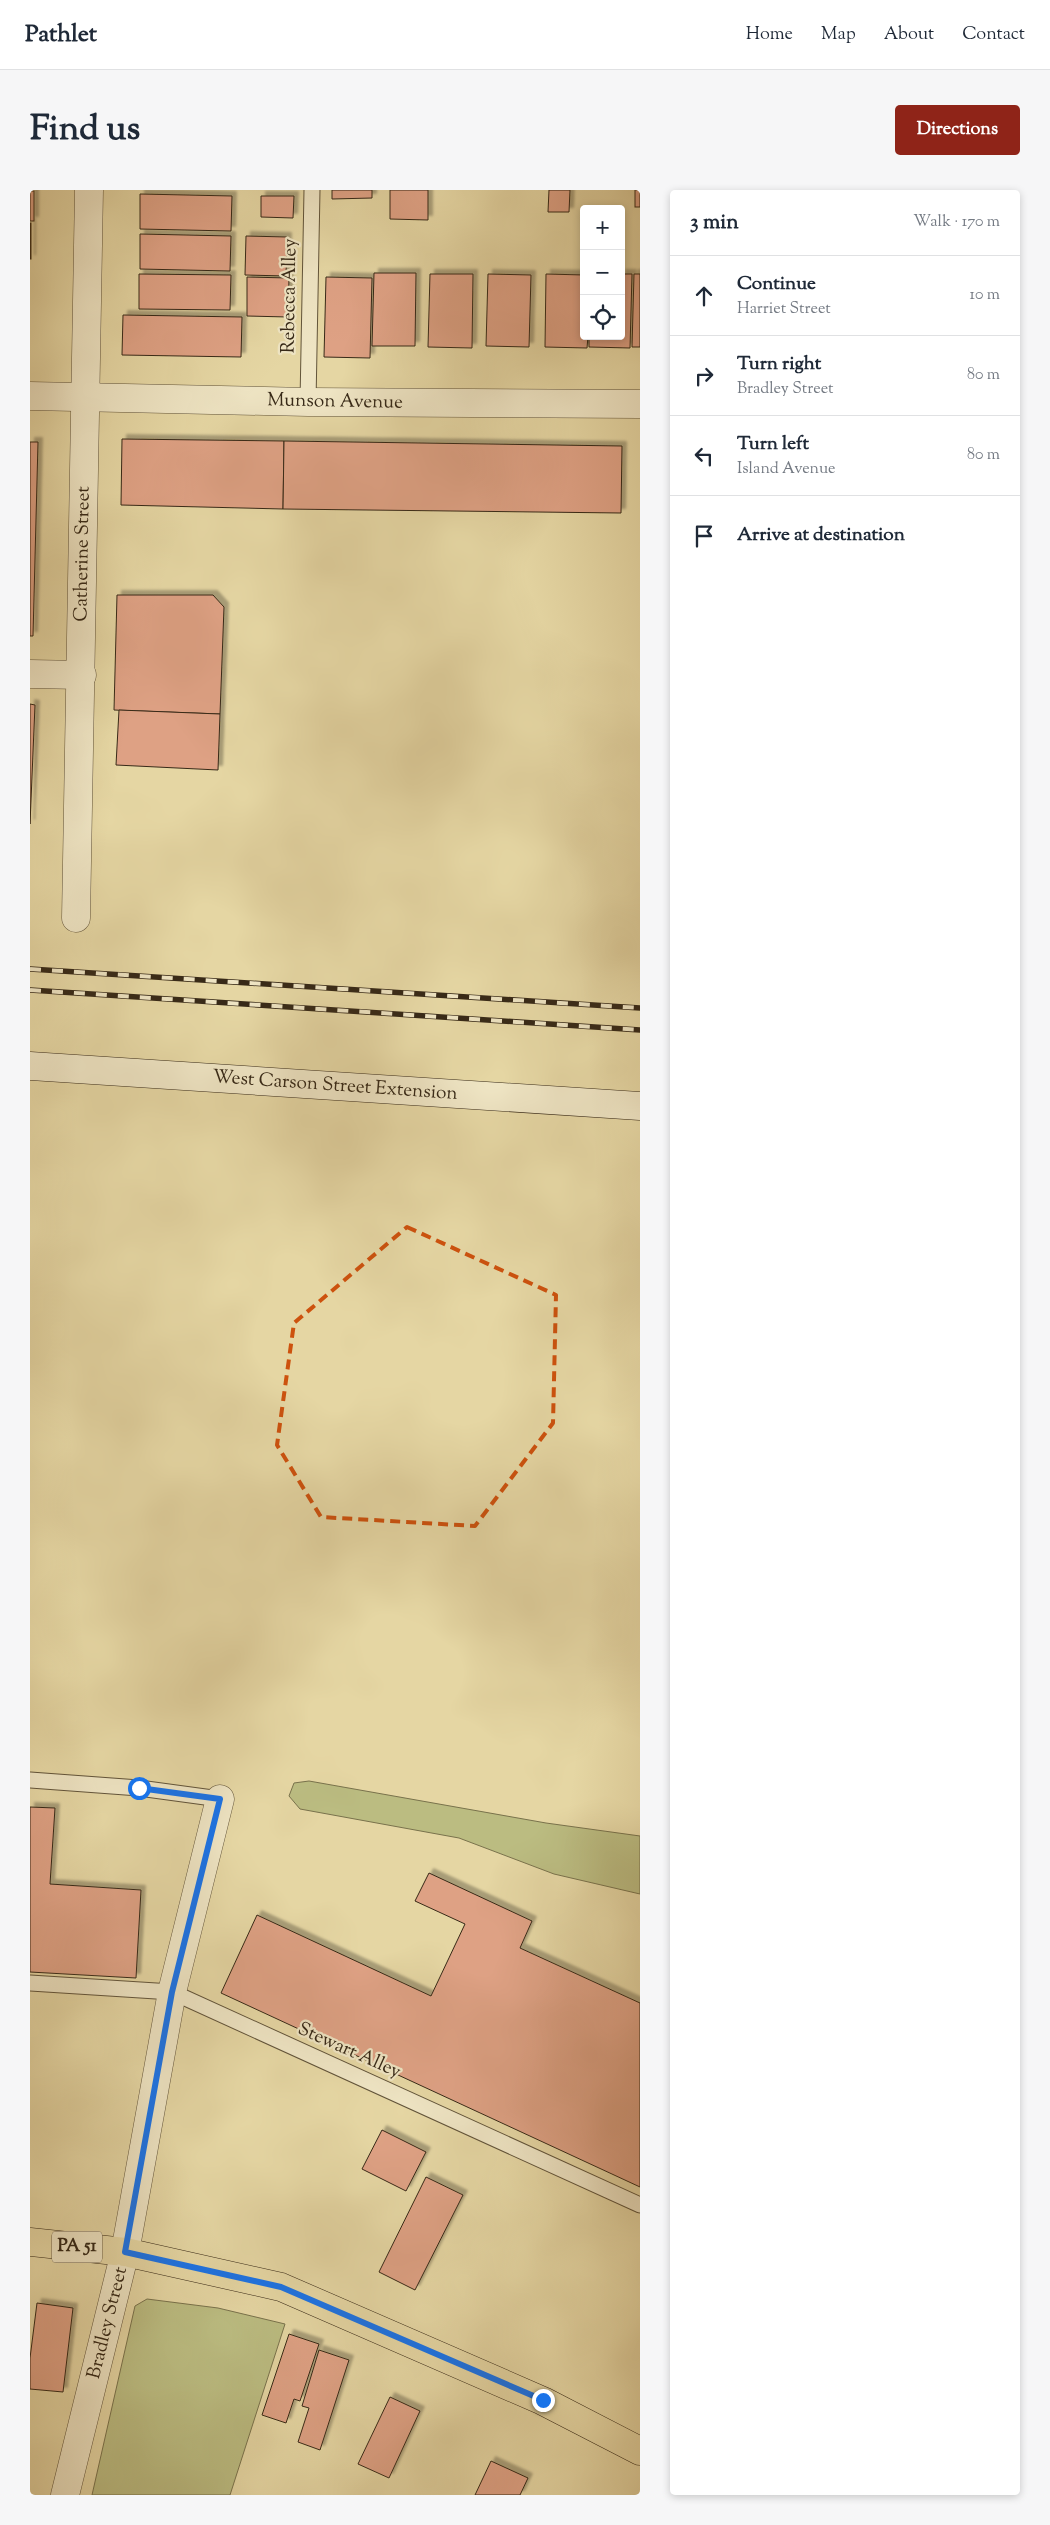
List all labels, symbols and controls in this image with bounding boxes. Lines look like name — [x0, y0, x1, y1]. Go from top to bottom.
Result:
text: Pathlet — [25, 18, 97, 52]
text: Home — [746, 22, 793, 48]
text: Map — [821, 22, 856, 48]
text: About — [884, 22, 934, 48]
text: Contact — [962, 22, 1025, 48]
text: Find us — [30, 105, 140, 156]
button: Directions — [895, 105, 1020, 155]
map controls — [580, 205, 625, 340]
button: + — [580, 205, 625, 250]
text: 3 min — [690, 208, 739, 238]
text: Walk · 170 m — [913, 211, 1000, 234]
street label: Rebecca Alley — [275, 238, 305, 354]
button: − — [580, 250, 625, 295]
text: Continue — [737, 271, 816, 298]
icon: ahead — [690, 282, 718, 310]
text: 10 m — [970, 284, 1000, 307]
button: locate — [580, 295, 625, 340]
text: Harriet Street — [737, 298, 831, 321]
text: Turn right — [737, 351, 821, 378]
icon: right — [690, 362, 718, 390]
text: 80 m — [967, 364, 1000, 387]
text: Bradley Street — [737, 378, 833, 401]
street label: Munson Avenue — [267, 387, 403, 417]
text: Turn left — [737, 431, 809, 458]
icon: left — [690, 442, 718, 470]
text: 80 m — [967, 444, 1000, 467]
text: Island Avenue — [737, 458, 836, 481]
street label: Catherine Street — [68, 486, 98, 622]
icon: arrive — [690, 522, 718, 550]
text: Arrive at destination — [737, 522, 905, 549]
street label: West Carson Street Extension — [212, 1064, 458, 1108]
route start — [128, 1777, 151, 1800]
street label: Stewart Alley — [293, 2016, 406, 2086]
road number: PA 51 — [52, 2231, 102, 2262]
street label: Bradley Street — [81, 2264, 135, 2382]
route end — [532, 2389, 555, 2412]

